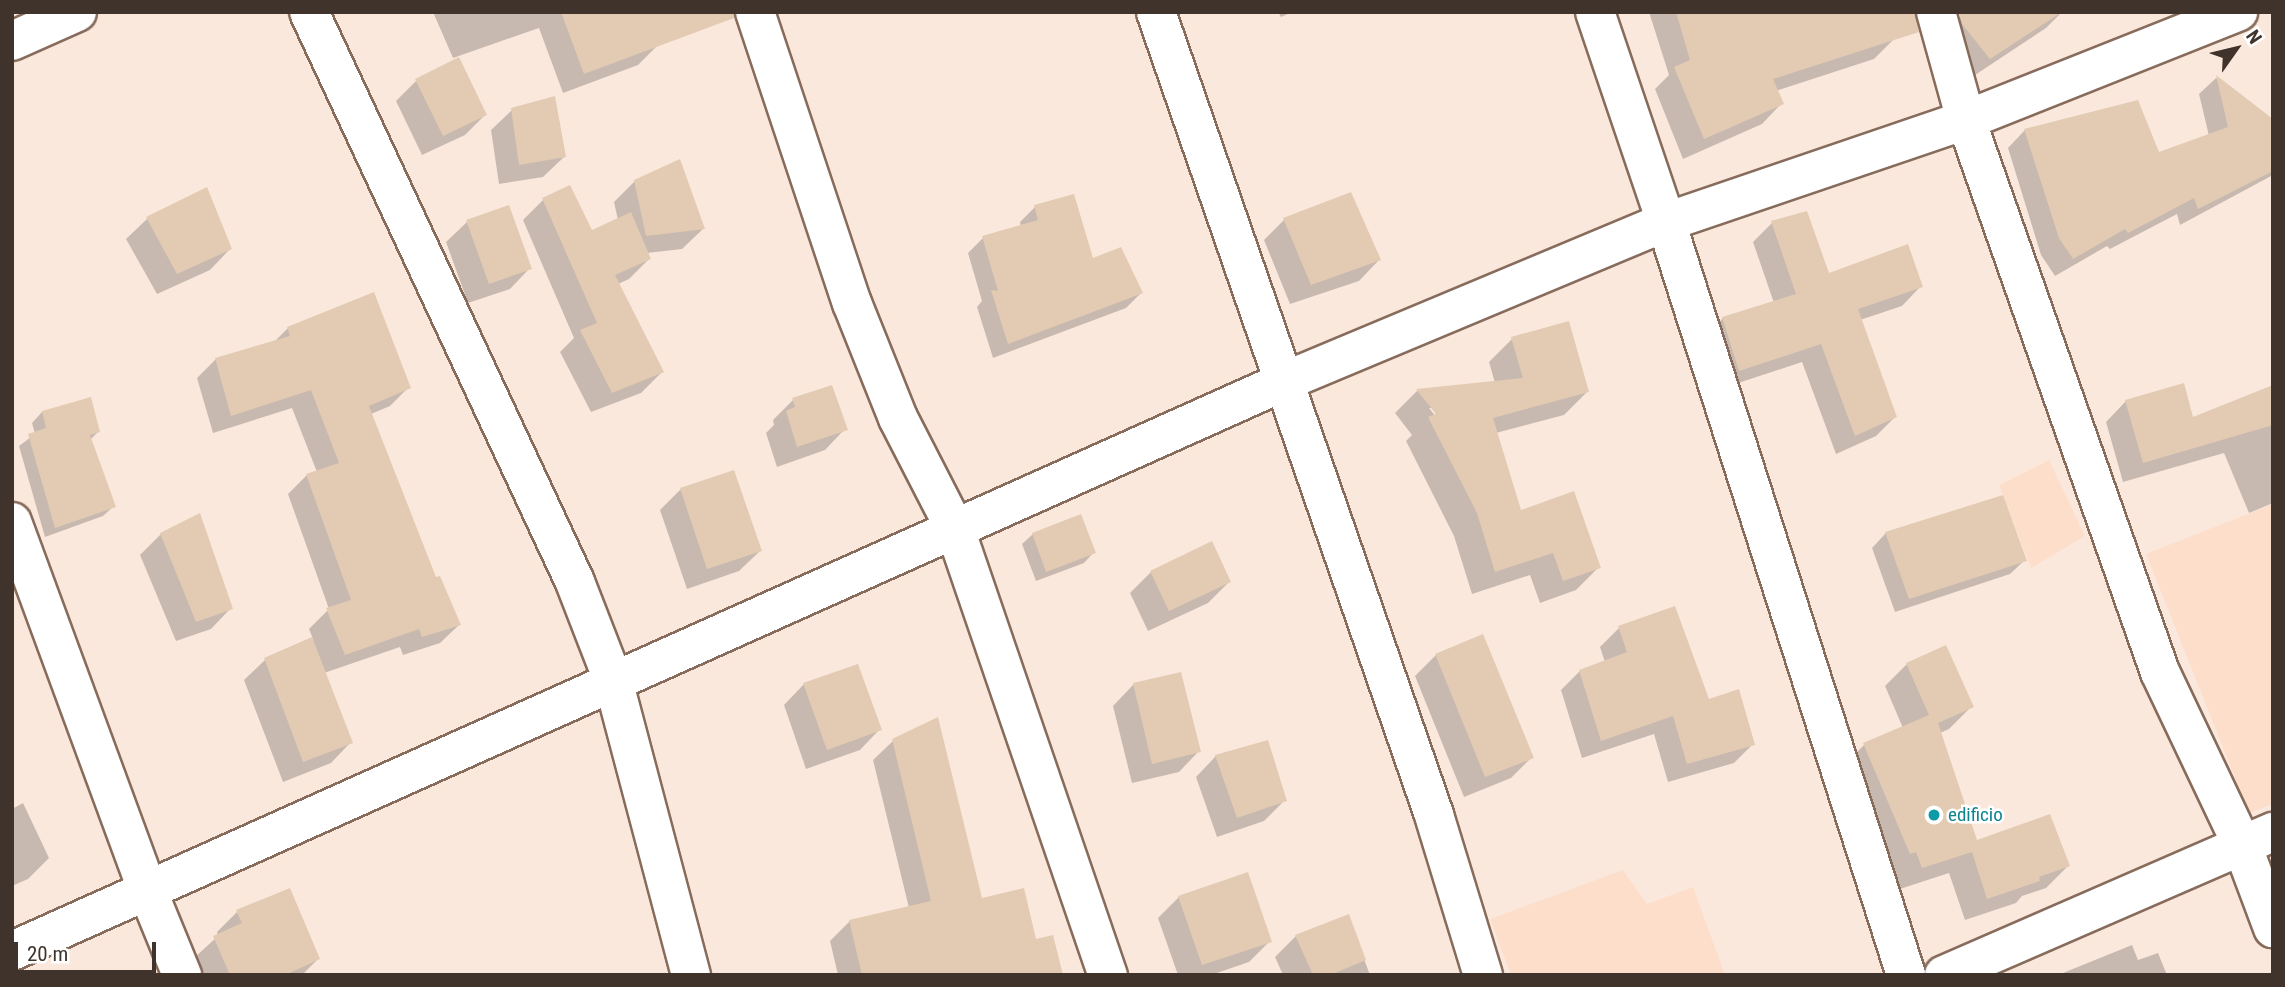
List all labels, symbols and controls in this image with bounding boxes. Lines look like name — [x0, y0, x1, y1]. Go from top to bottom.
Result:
north arrow — [2201, 14, 2271, 84]
text: N — [2241, 26, 2267, 48]
place label: edificio — [1948, 804, 2003, 826]
marker: edificio — [1926, 807, 1942, 823]
scale bar — [18, 928, 159, 972]
text: 20 m — [27, 942, 68, 966]

